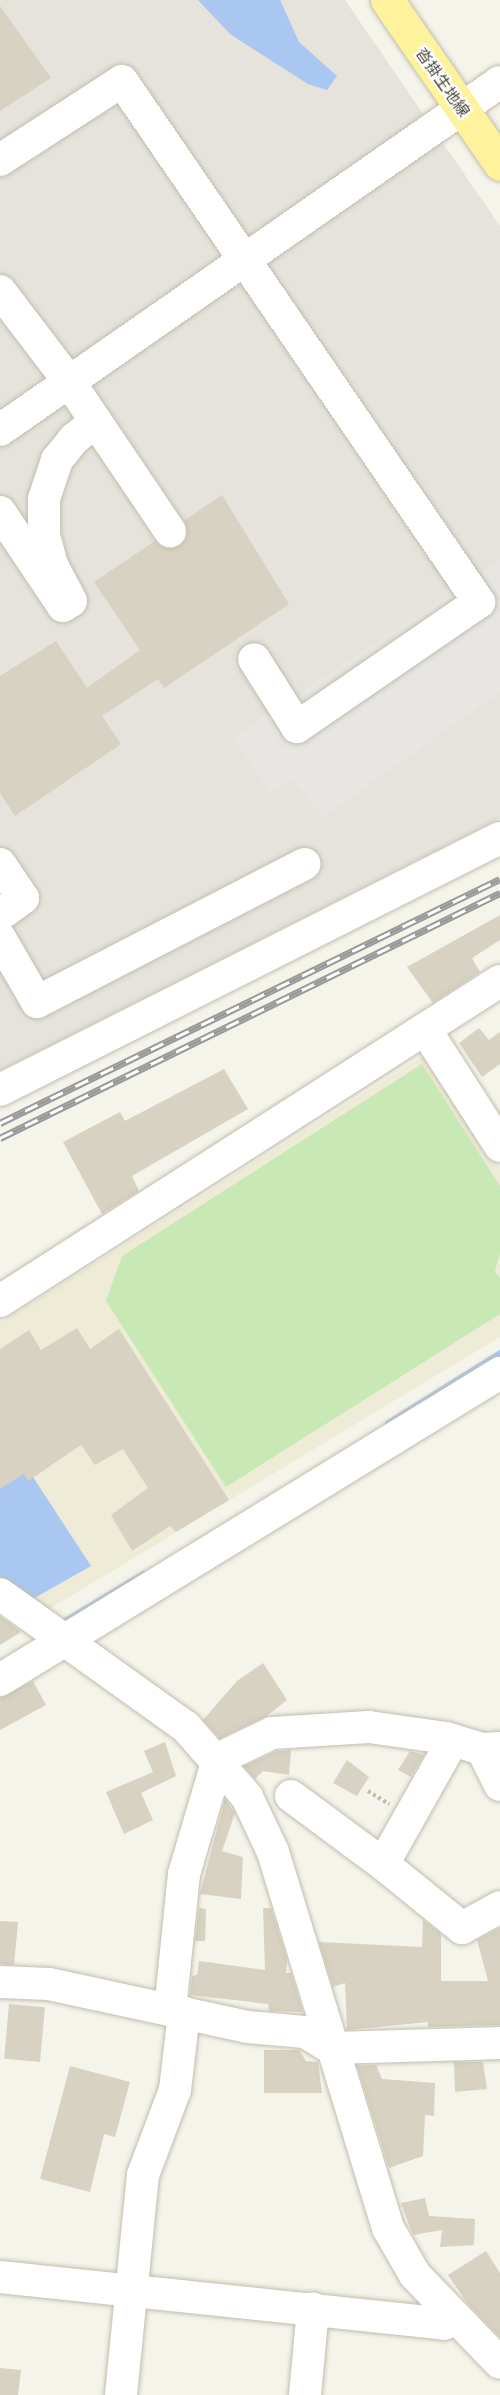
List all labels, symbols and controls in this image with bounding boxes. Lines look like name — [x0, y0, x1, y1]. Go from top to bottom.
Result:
street label: 沓掛生地線 — [412, 44, 474, 120]

